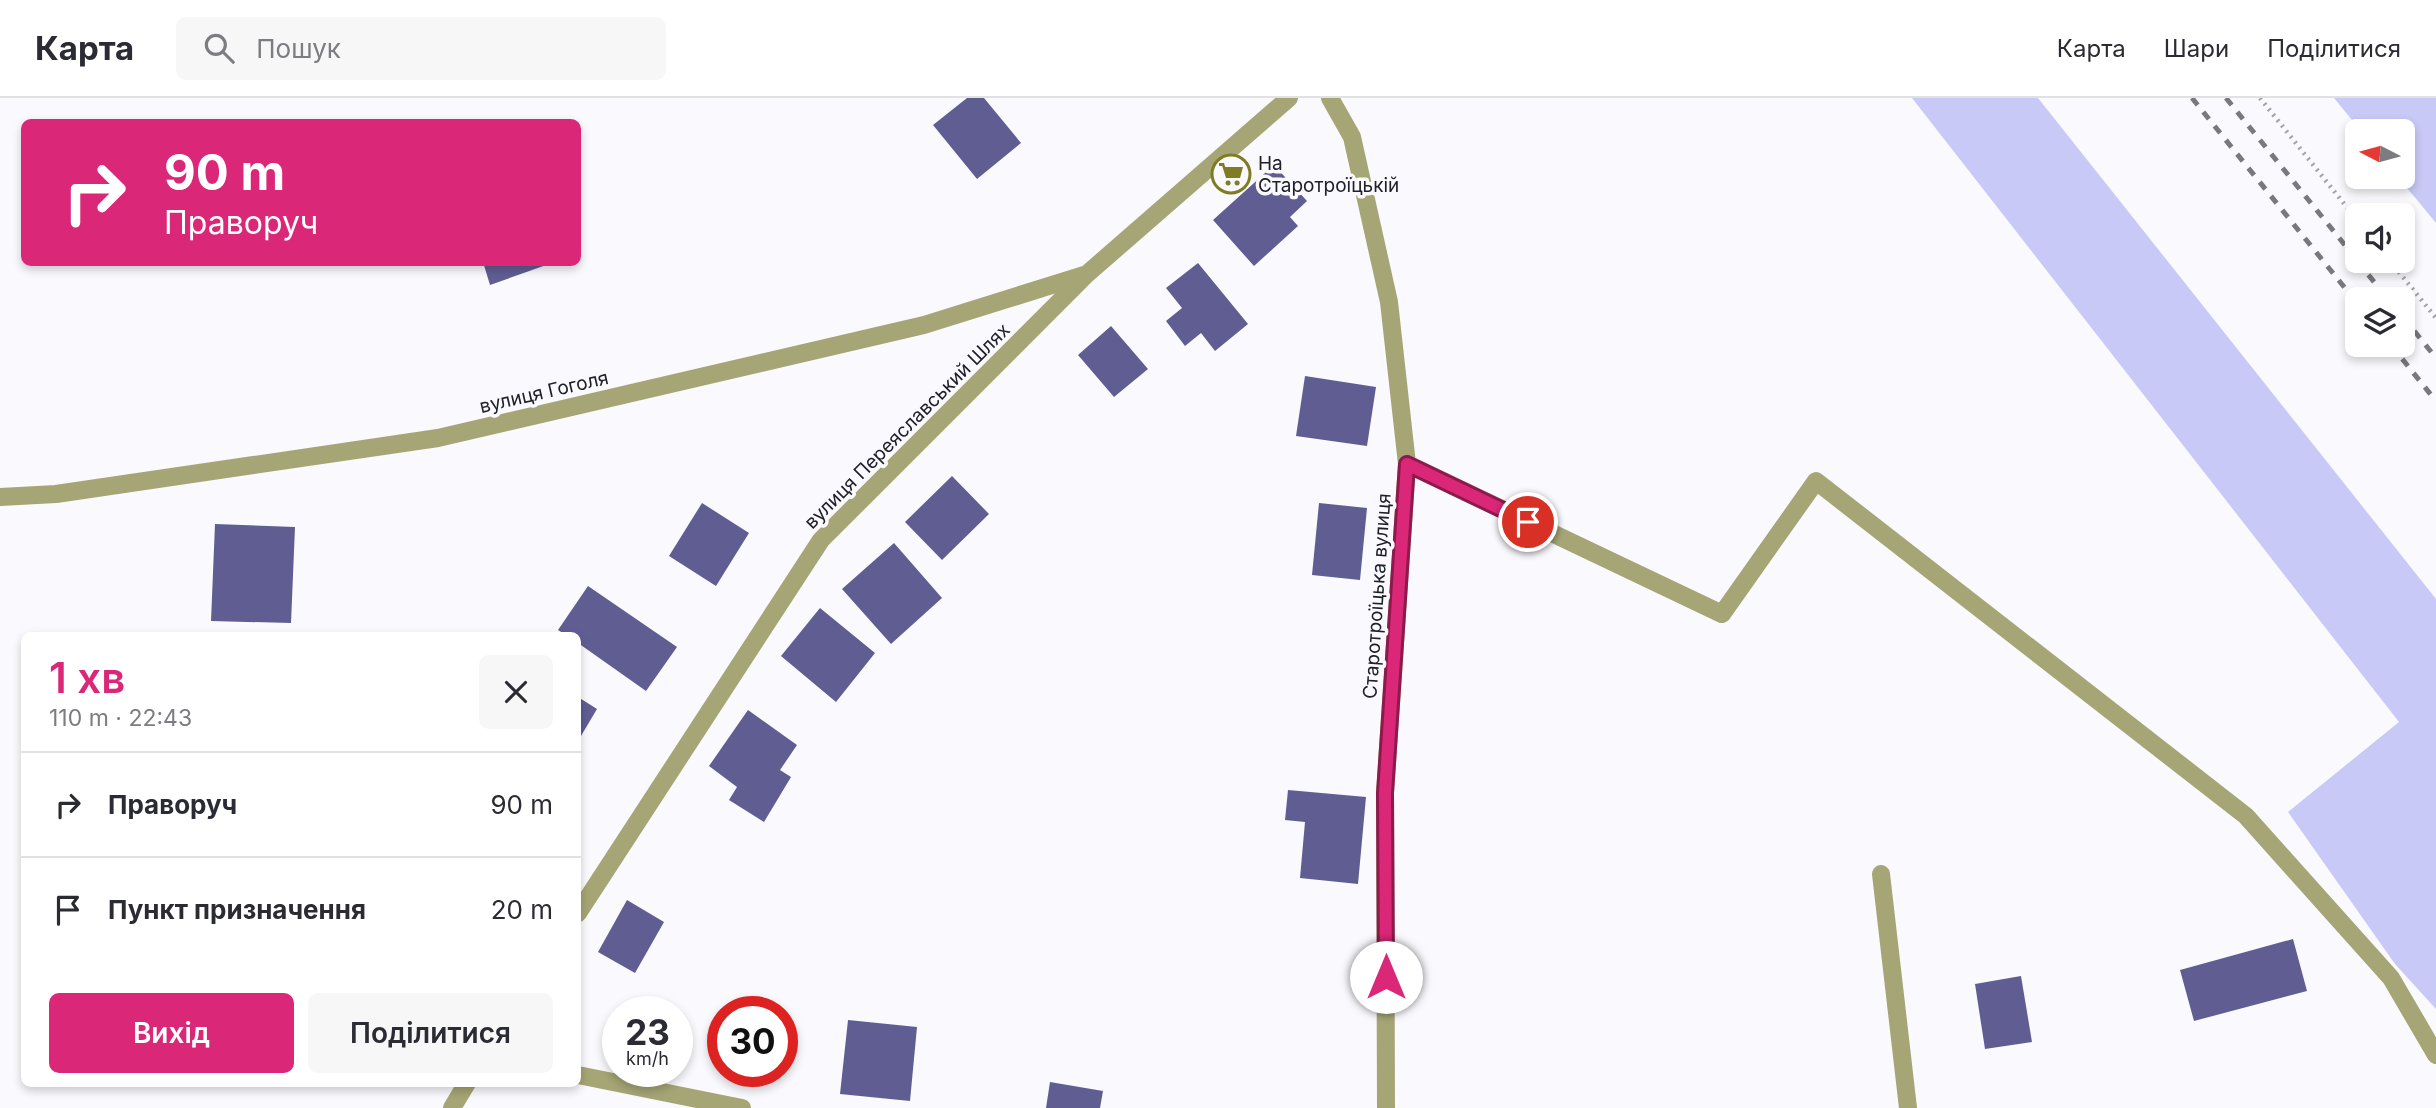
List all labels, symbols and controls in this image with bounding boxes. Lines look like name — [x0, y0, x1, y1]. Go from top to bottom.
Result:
search box — [176, 17, 666, 80]
text: Карта — [35, 28, 134, 68]
icon: search — [200, 29, 238, 67]
text: Пошук — [256, 33, 341, 64]
text: Карта — [2057, 34, 2126, 63]
text: Шари — [2164, 34, 2229, 63]
text: Поділитися — [2267, 34, 2401, 63]
north arrow — [2345, 119, 2415, 189]
map controls — [2345, 119, 2415, 357]
text: 90 m — [164, 143, 285, 202]
icon: right — [49, 147, 140, 238]
place label: На Старотроїцькій — [1258, 152, 1399, 197]
supermarket icon: На Старотроїцькій — [1210, 153, 1252, 195]
text: Праворуч — [164, 203, 318, 242]
button: sound — [2345, 203, 2415, 273]
button: layers — [2345, 287, 2415, 357]
street label: вулиця Переяславський Шлях — [799, 318, 1015, 534]
street label: вулиця Гоголя — [477, 366, 611, 418]
street label: Старотроїцька вулиця — [1358, 492, 1396, 700]
pin — [1498, 492, 1558, 552]
icon: arrive — [1509, 503, 1547, 541]
text: 1 хв — [49, 652, 125, 703]
button: close — [479, 655, 553, 729]
text: 110 m · 22:43 — [49, 704, 192, 732]
icon: right — [49, 786, 87, 824]
text: Праворуч — [108, 789, 237, 820]
text: 90 m — [490, 789, 553, 820]
icon: arrive — [49, 891, 87, 929]
text: Пункт призначення — [108, 894, 366, 925]
text: 20 m — [491, 894, 553, 925]
position arrow — [1349, 940, 1423, 1014]
button: Вихід — [49, 993, 294, 1073]
button: Поділитися — [308, 993, 553, 1073]
speed limit sign: 30 — [707, 996, 798, 1087]
text: 23 — [625, 1011, 670, 1053]
text: km/h — [626, 1048, 669, 1069]

